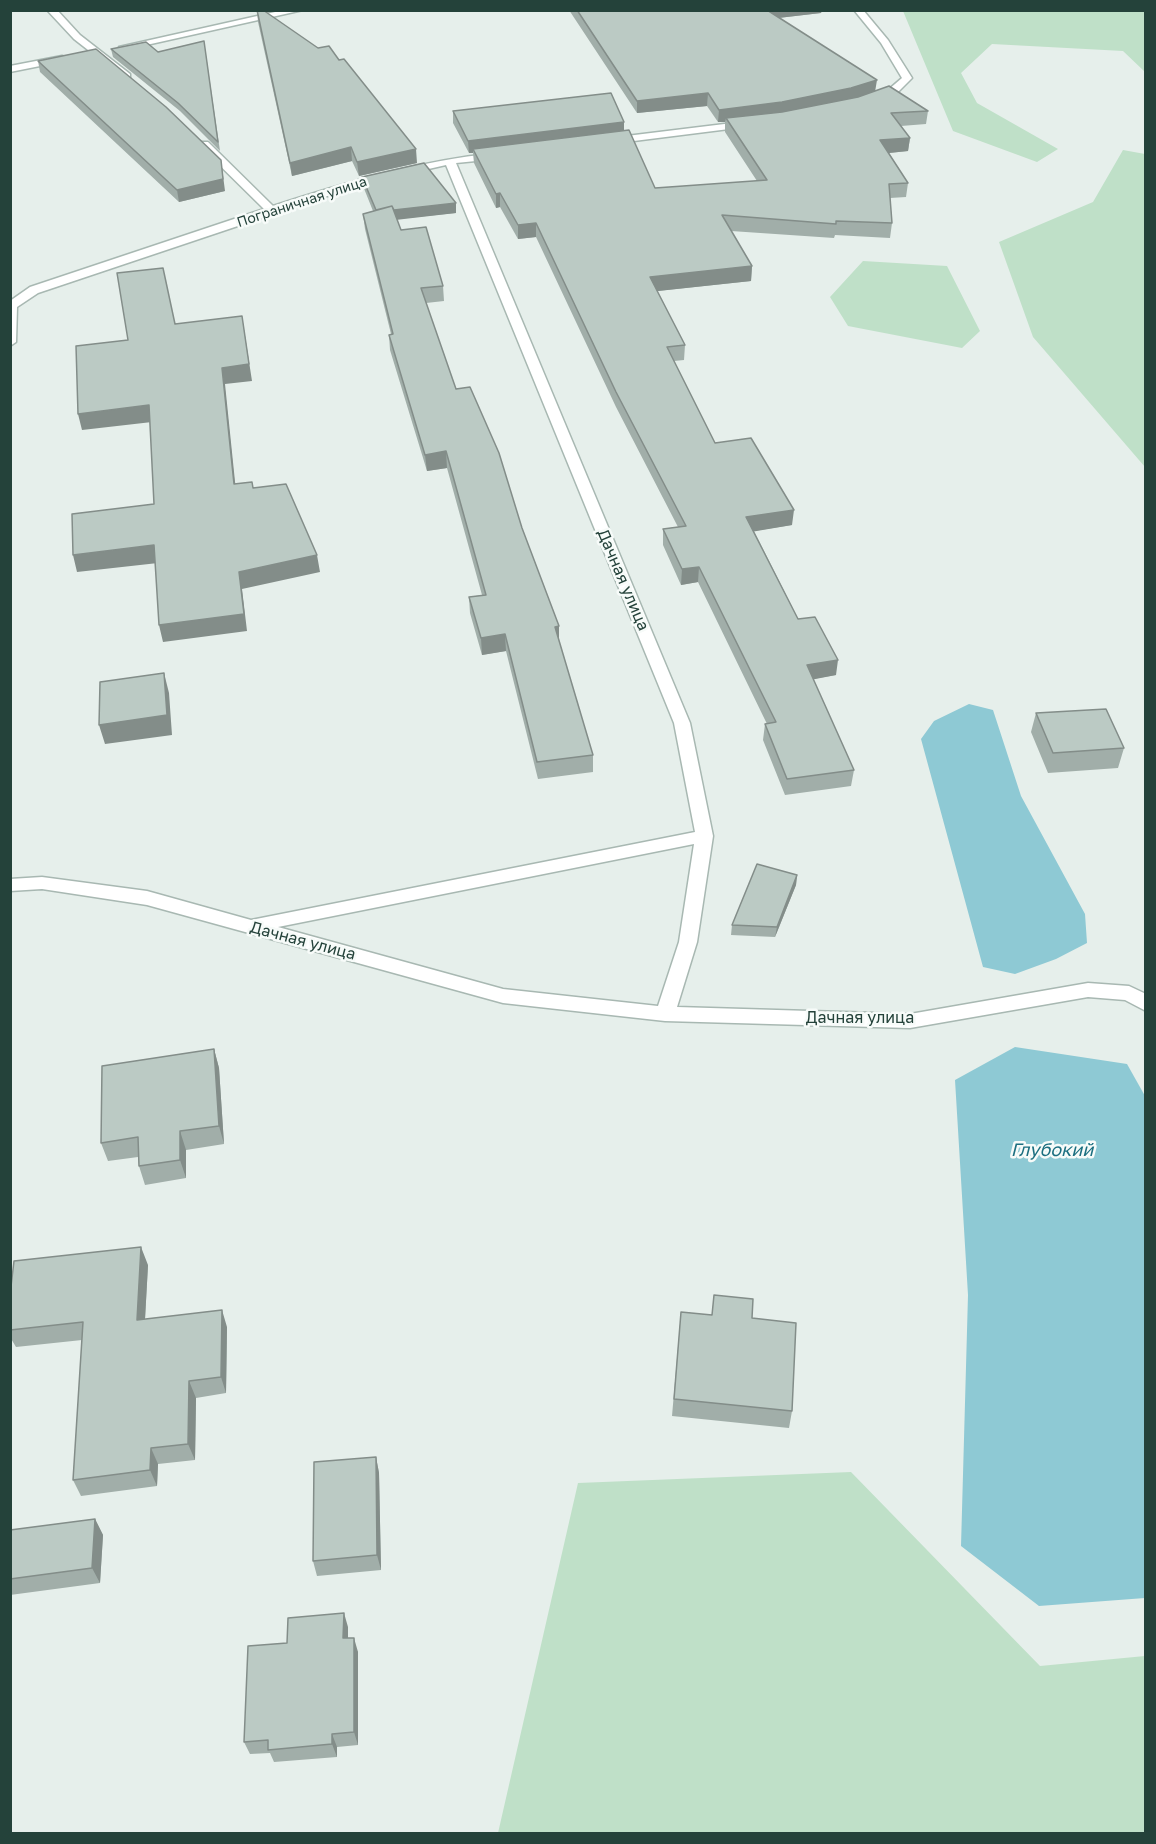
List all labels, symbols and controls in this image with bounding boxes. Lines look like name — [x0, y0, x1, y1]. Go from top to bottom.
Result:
street label: Пограничная улица — [235, 173, 369, 231]
street label: Дачная улица — [593, 526, 653, 634]
street label: Дачная улица — [248, 918, 358, 964]
street label: Дачная улица — [806, 1008, 914, 1028]
water label: Глубокий — [1011, 1139, 1093, 1161]

